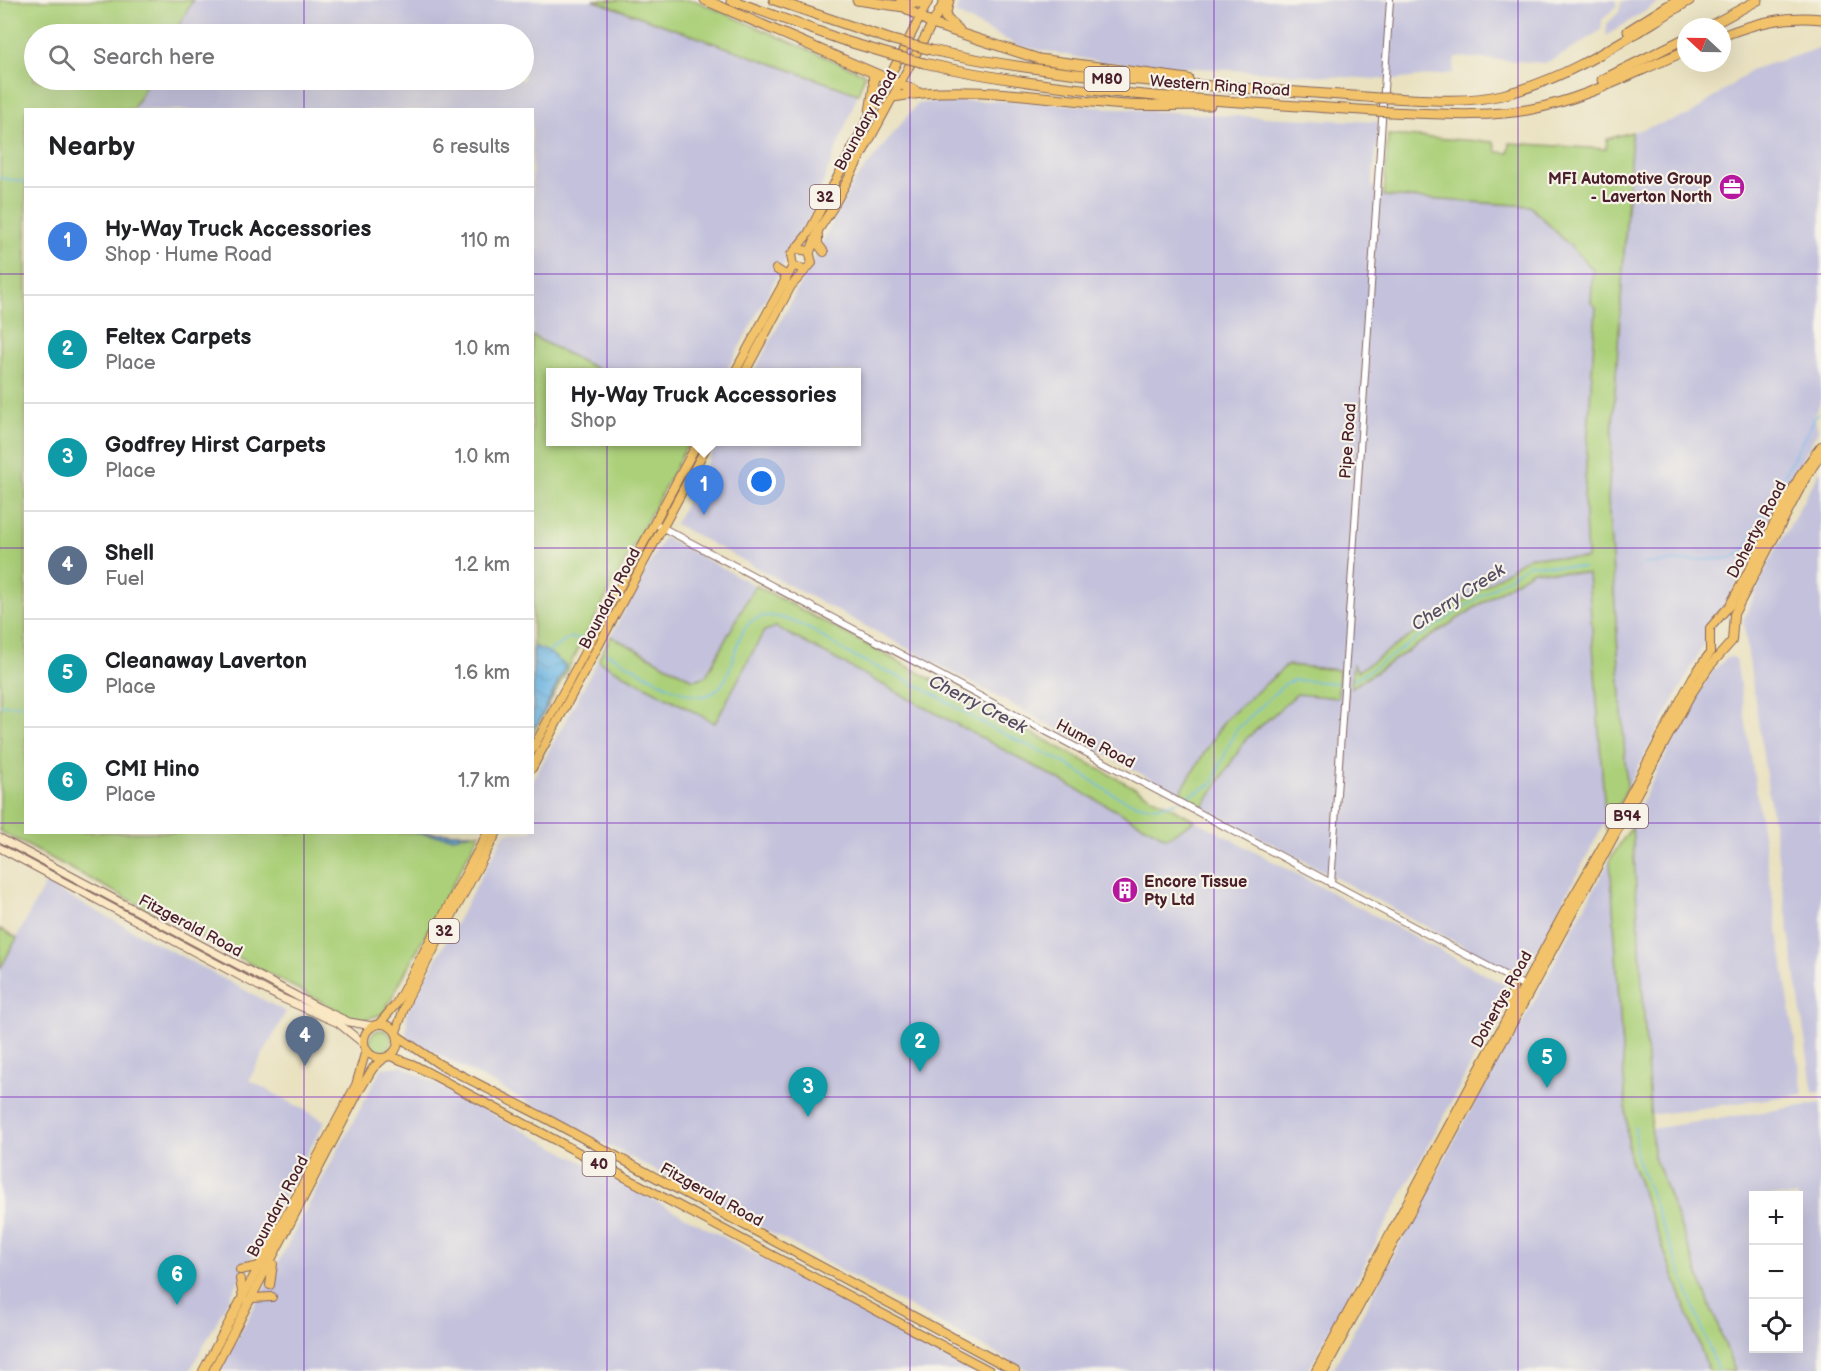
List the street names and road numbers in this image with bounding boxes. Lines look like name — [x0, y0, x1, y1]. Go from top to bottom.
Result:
street label: Boundary Road — [831, 67, 902, 174]
road number: M80 — [1084, 67, 1130, 91]
street label: Western Ring Road — [1149, 72, 1291, 101]
road number: 32 — [810, 185, 840, 209]
street label: Pipe Road — [1336, 403, 1361, 479]
street label: Dohertys Road — [1724, 478, 1791, 582]
street label: Boundary Road — [576, 545, 645, 653]
street label: Hume Road — [1053, 716, 1138, 773]
road number: B94 — [1606, 804, 1648, 828]
street label: Fitzgerald Road — [135, 891, 245, 962]
road number: 32 — [429, 919, 459, 943]
street label: Dohertys Road — [1468, 948, 1537, 1051]
road number: 40 — [582, 1152, 616, 1176]
street label: Boundary Road — [244, 1153, 313, 1261]
street label: Fitzgerald Road — [657, 1159, 766, 1231]

